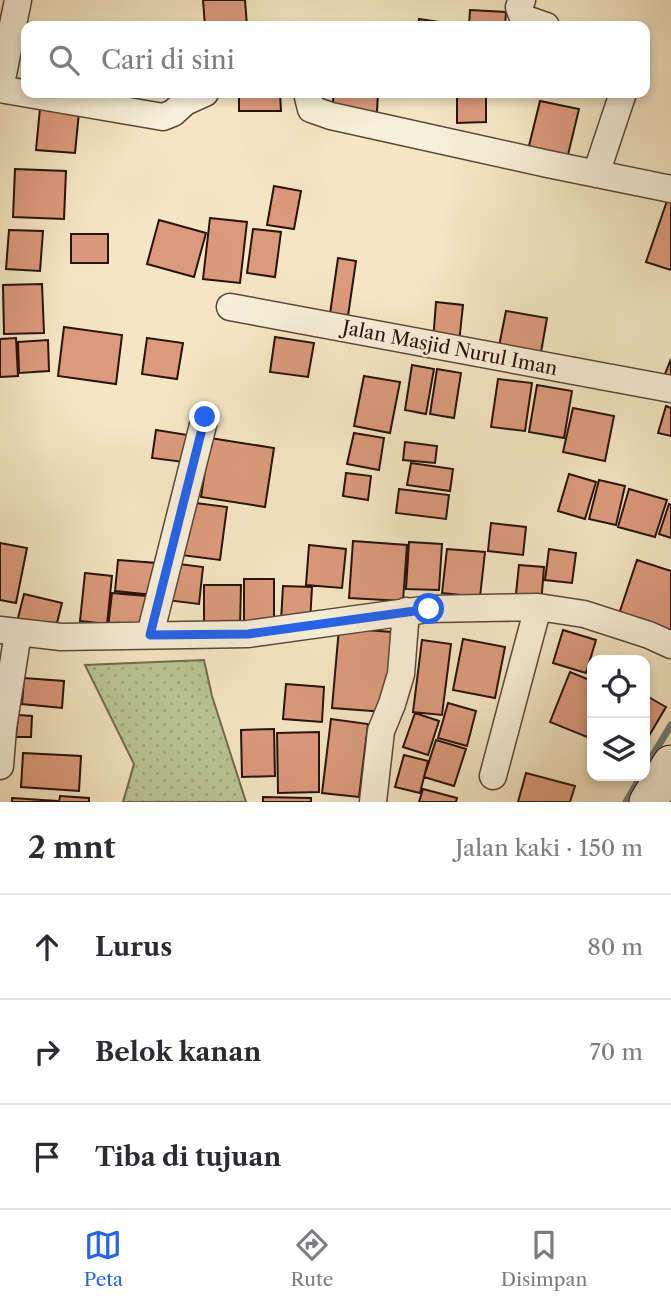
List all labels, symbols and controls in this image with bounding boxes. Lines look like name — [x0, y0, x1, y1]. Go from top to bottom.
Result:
search box — [21, 21, 650, 98]
icon: search — [45, 41, 83, 79]
text: Cari di sini — [101, 44, 235, 76]
street label: Jalan Masjid Nurul Iman — [338, 315, 559, 380]
route end — [189, 401, 220, 432]
route start — [413, 593, 444, 624]
map controls — [587, 655, 650, 781]
button: locate — [587, 655, 650, 718]
button: layers — [587, 718, 650, 781]
text: 2 mnt — [28, 829, 116, 866]
text: Jalan kaki · 150 m — [455, 834, 643, 862]
icon: ahead — [28, 928, 66, 966]
text: Lurus — [95, 931, 172, 963]
text: 80 m — [587, 933, 643, 961]
icon: right — [28, 1033, 66, 1071]
text: Belok kanan — [95, 1036, 261, 1068]
text: 70 m — [590, 1038, 643, 1066]
icon: arrive — [28, 1138, 66, 1176]
text: Tiba di tujuan — [95, 1141, 281, 1173]
tab: Peta — [84, 1226, 123, 1291]
tab: Rute — [290, 1226, 333, 1291]
tab: Disimpan — [501, 1226, 587, 1291]

